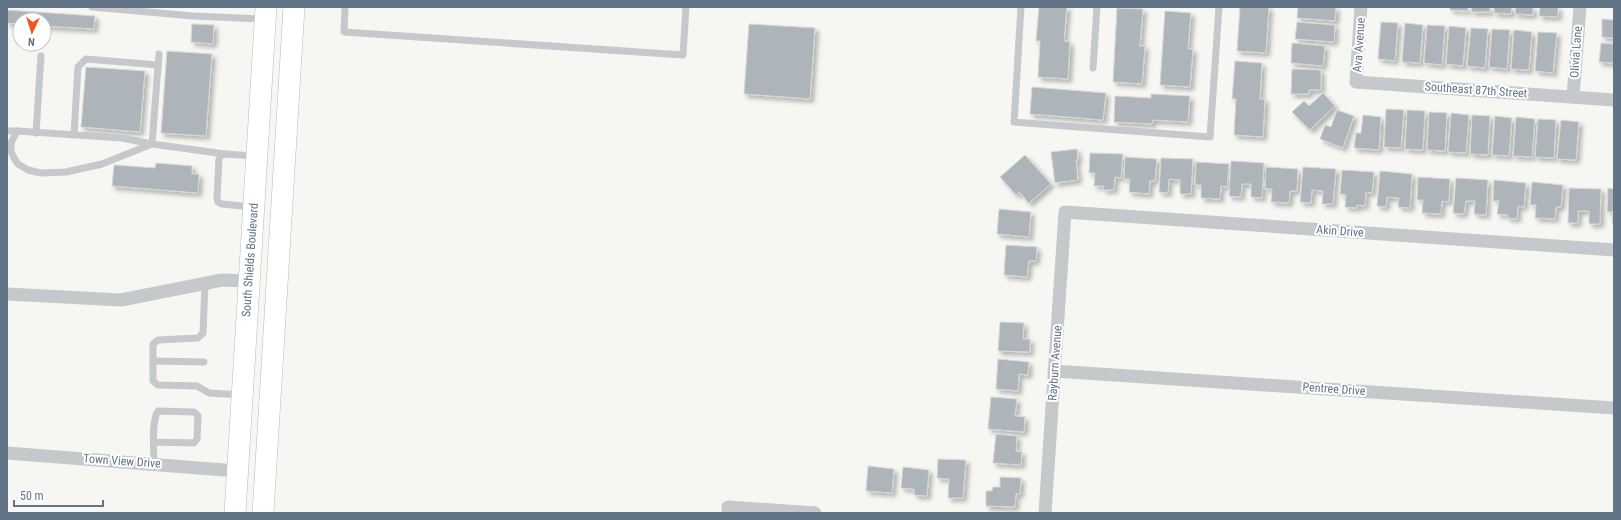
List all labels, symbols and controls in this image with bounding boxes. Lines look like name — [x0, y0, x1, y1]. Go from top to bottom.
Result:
north arrow — [12, 12, 52, 52]
street label: Ava Avenue — [1350, 17, 1368, 73]
street label: Olivia Lane — [1567, 25, 1585, 78]
text: N — [27, 35, 35, 48]
street label: Southeast 87th Street — [1424, 79, 1528, 101]
street label: South Shields Boulevard — [239, 202, 261, 318]
street label: Akin Drive — [1316, 222, 1365, 240]
street label: Rayburn Avenue — [1045, 324, 1065, 401]
street label: Pentree Drive — [1302, 380, 1366, 398]
street label: Town View Drive — [83, 451, 162, 471]
scale bar — [14, 482, 103, 508]
text: 50 m — [20, 489, 44, 503]

